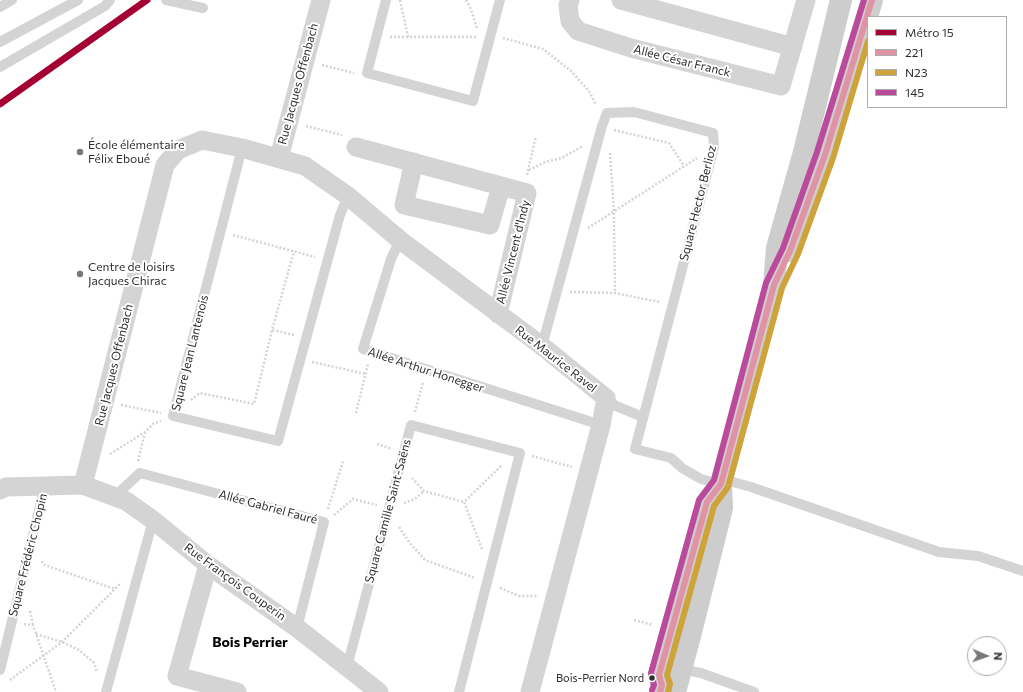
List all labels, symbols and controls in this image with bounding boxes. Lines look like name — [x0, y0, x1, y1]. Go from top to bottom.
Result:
legend — [867, 16, 1007, 108]
street label: Rue Jacques Offenbach — [275, 22, 321, 146]
text: Métro 15 — [905, 25, 954, 39]
street label: Allée César Franck — [632, 42, 732, 80]
text: 221 — [905, 45, 923, 59]
text: N23 — [905, 65, 928, 79]
text: 145 — [905, 85, 924, 99]
place label: École élémentaire Félix Eboué — [88, 138, 184, 166]
street label: Square Hector Berlioz — [677, 144, 719, 262]
marker: École élémentaire Félix Eboué — [75, 147, 85, 157]
street label: Allée Vincent d'Indy — [493, 199, 533, 305]
place label: Centre de loisirs Jacques Chirac — [88, 260, 175, 288]
marker: Centre de loisirs Jacques Chirac — [75, 269, 85, 279]
street label: Square Jean Lantenois — [169, 293, 211, 413]
street label: Rue Jacques Offenbach — [92, 303, 136, 427]
street label: Rue Maurice Ravel — [512, 323, 600, 395]
street label: Allée Arthur Honegger — [366, 344, 486, 396]
street label: Square Camille Saint-Saëns — [362, 438, 414, 584]
street label: Allée Gabriel Fauré — [217, 487, 319, 527]
street label: Square Frédéric Chopin — [6, 492, 50, 618]
street label: Rue François Couperin — [181, 540, 289, 624]
district label: Bois Perrier — [212, 634, 288, 650]
north arrow — [967, 636, 1007, 676]
text: N — [992, 652, 1005, 661]
place label: Bois-Perrier Nord — [556, 671, 644, 685]
marker: Bois-Perrier Nord — [647, 673, 657, 683]

